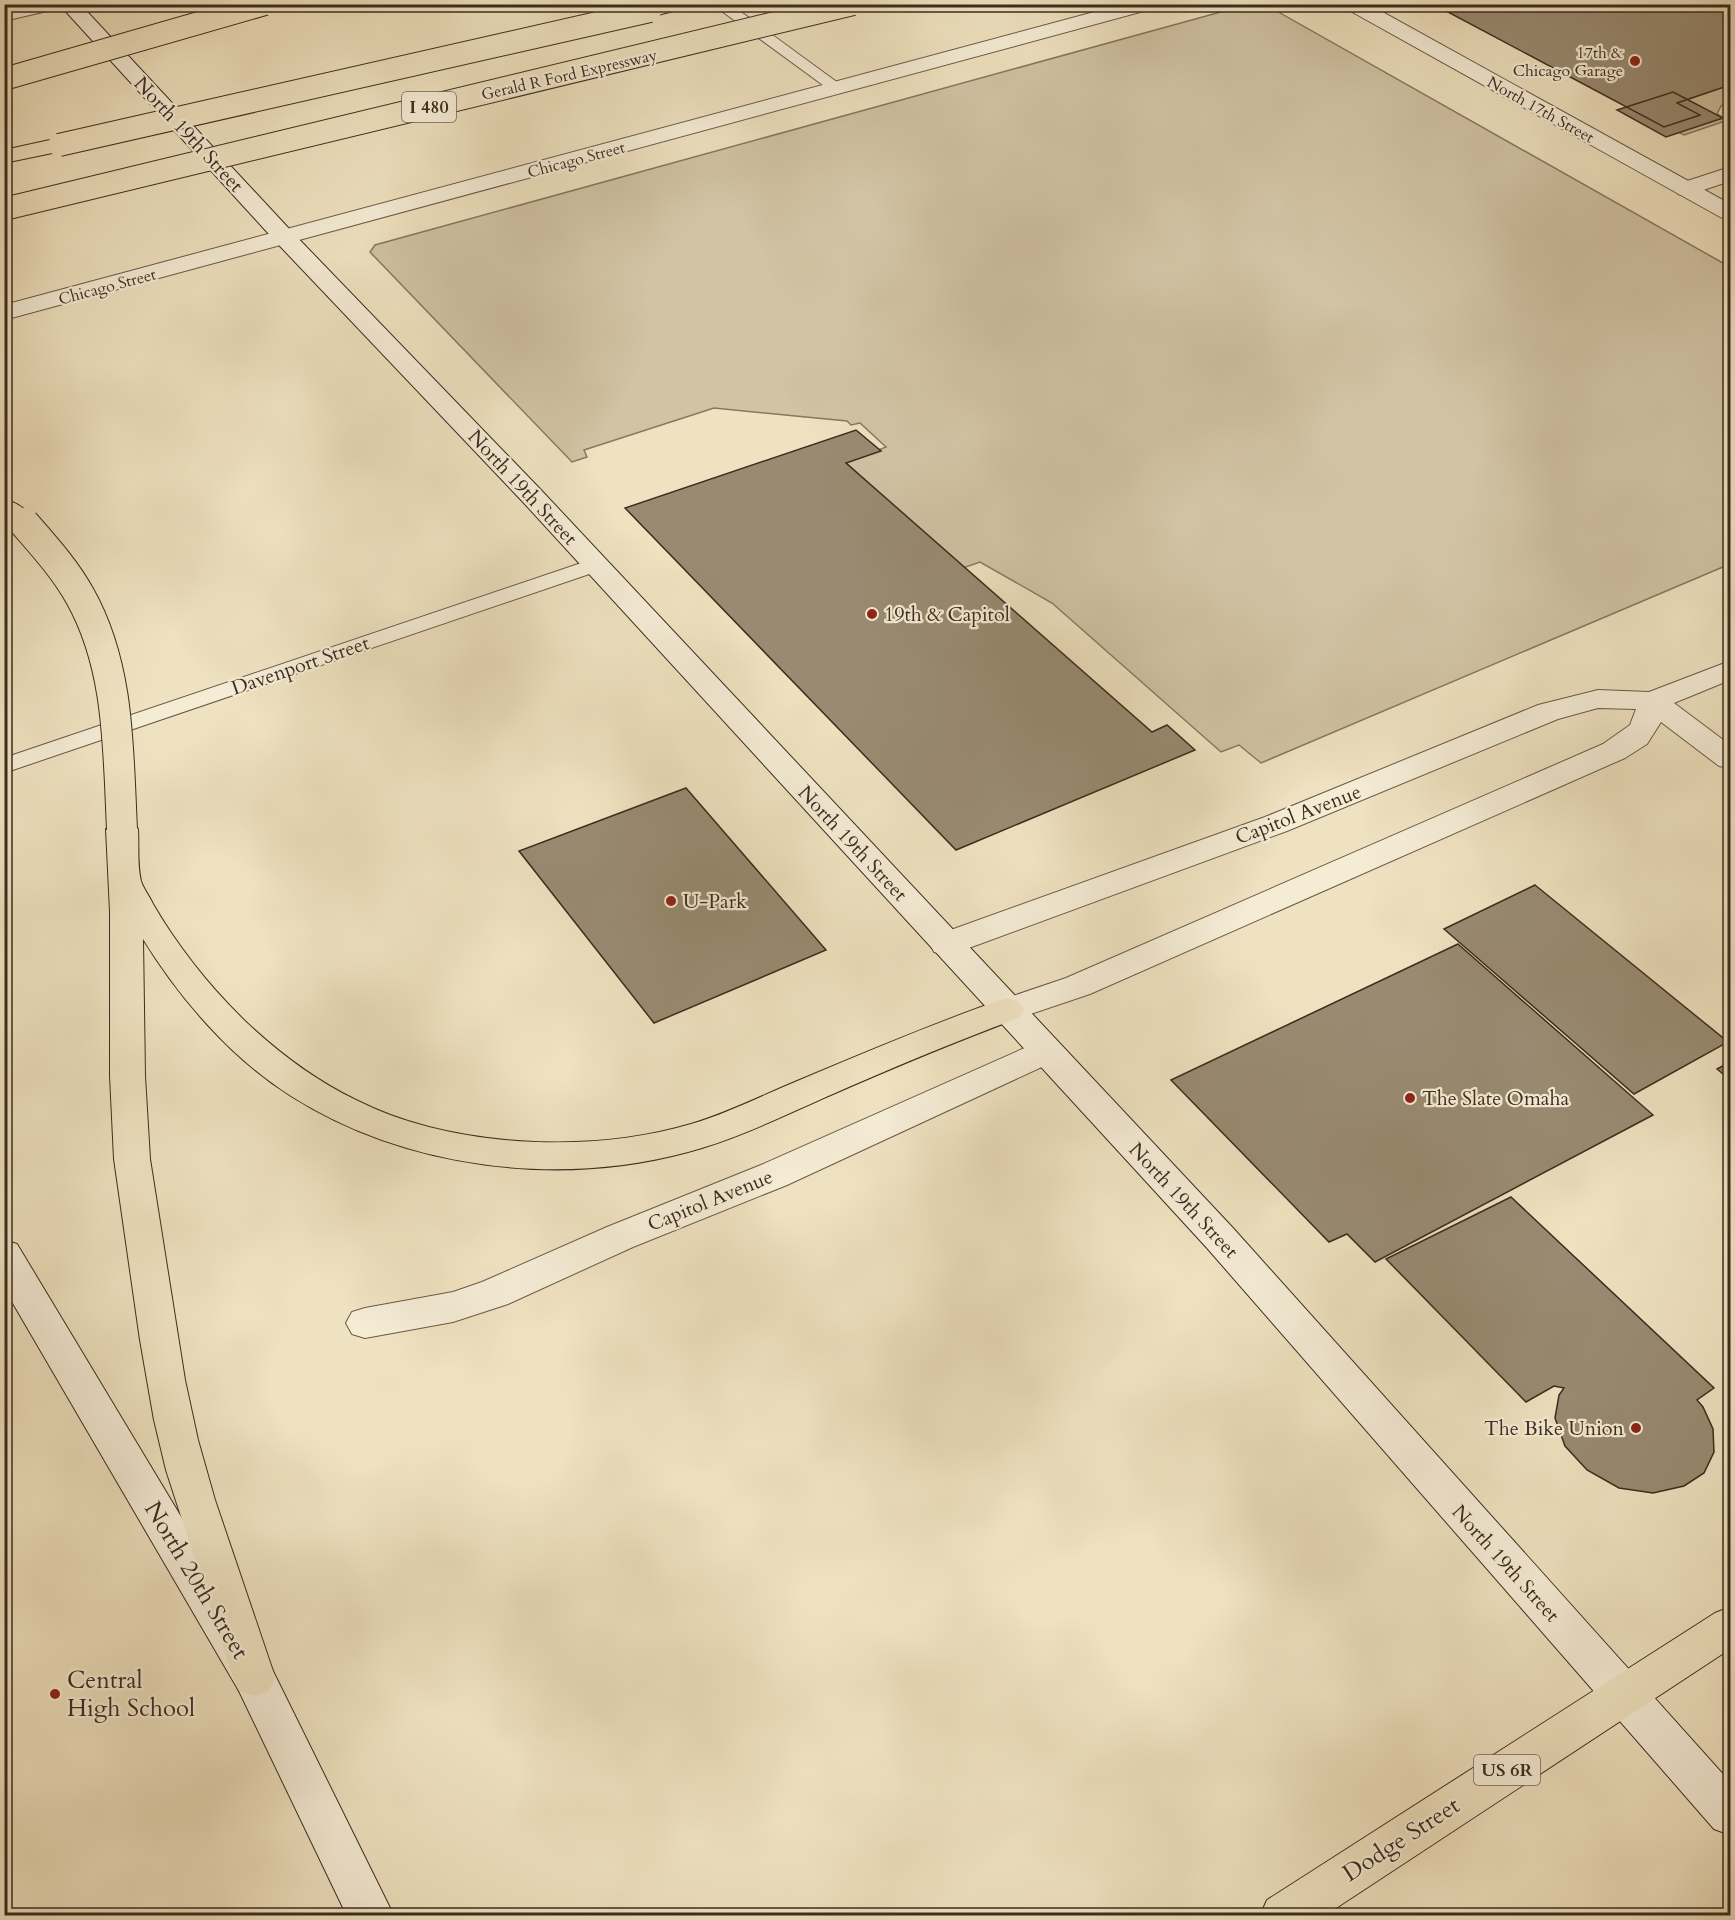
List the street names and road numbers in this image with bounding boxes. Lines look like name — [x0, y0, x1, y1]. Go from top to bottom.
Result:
street label: Gerald R Ford Expressway — [479, 44, 660, 106]
street label: North 19th Street — [128, 71, 250, 199]
street label: North 17th Street — [1483, 71, 1598, 148]
road number: I 480 — [402, 92, 456, 122]
street label: Chicago Street — [525, 136, 627, 184]
street label: Chicago Street — [56, 263, 158, 311]
street label: North 19th Street — [462, 424, 584, 552]
street label: Davenport Street — [228, 629, 373, 702]
street label: Capitol Avenue — [1231, 778, 1365, 851]
street label: North 19th Street — [792, 780, 914, 908]
street label: North 19th Street — [1123, 1137, 1245, 1265]
street label: Capitol Avenue — [644, 1163, 777, 1238]
street label: North 20th Street — [136, 1495, 257, 1666]
street label: North 19th Street — [1446, 1499, 1566, 1628]
road number: US 6R — [1474, 1755, 1540, 1785]
street label: Dodge Street — [1336, 1789, 1467, 1890]

